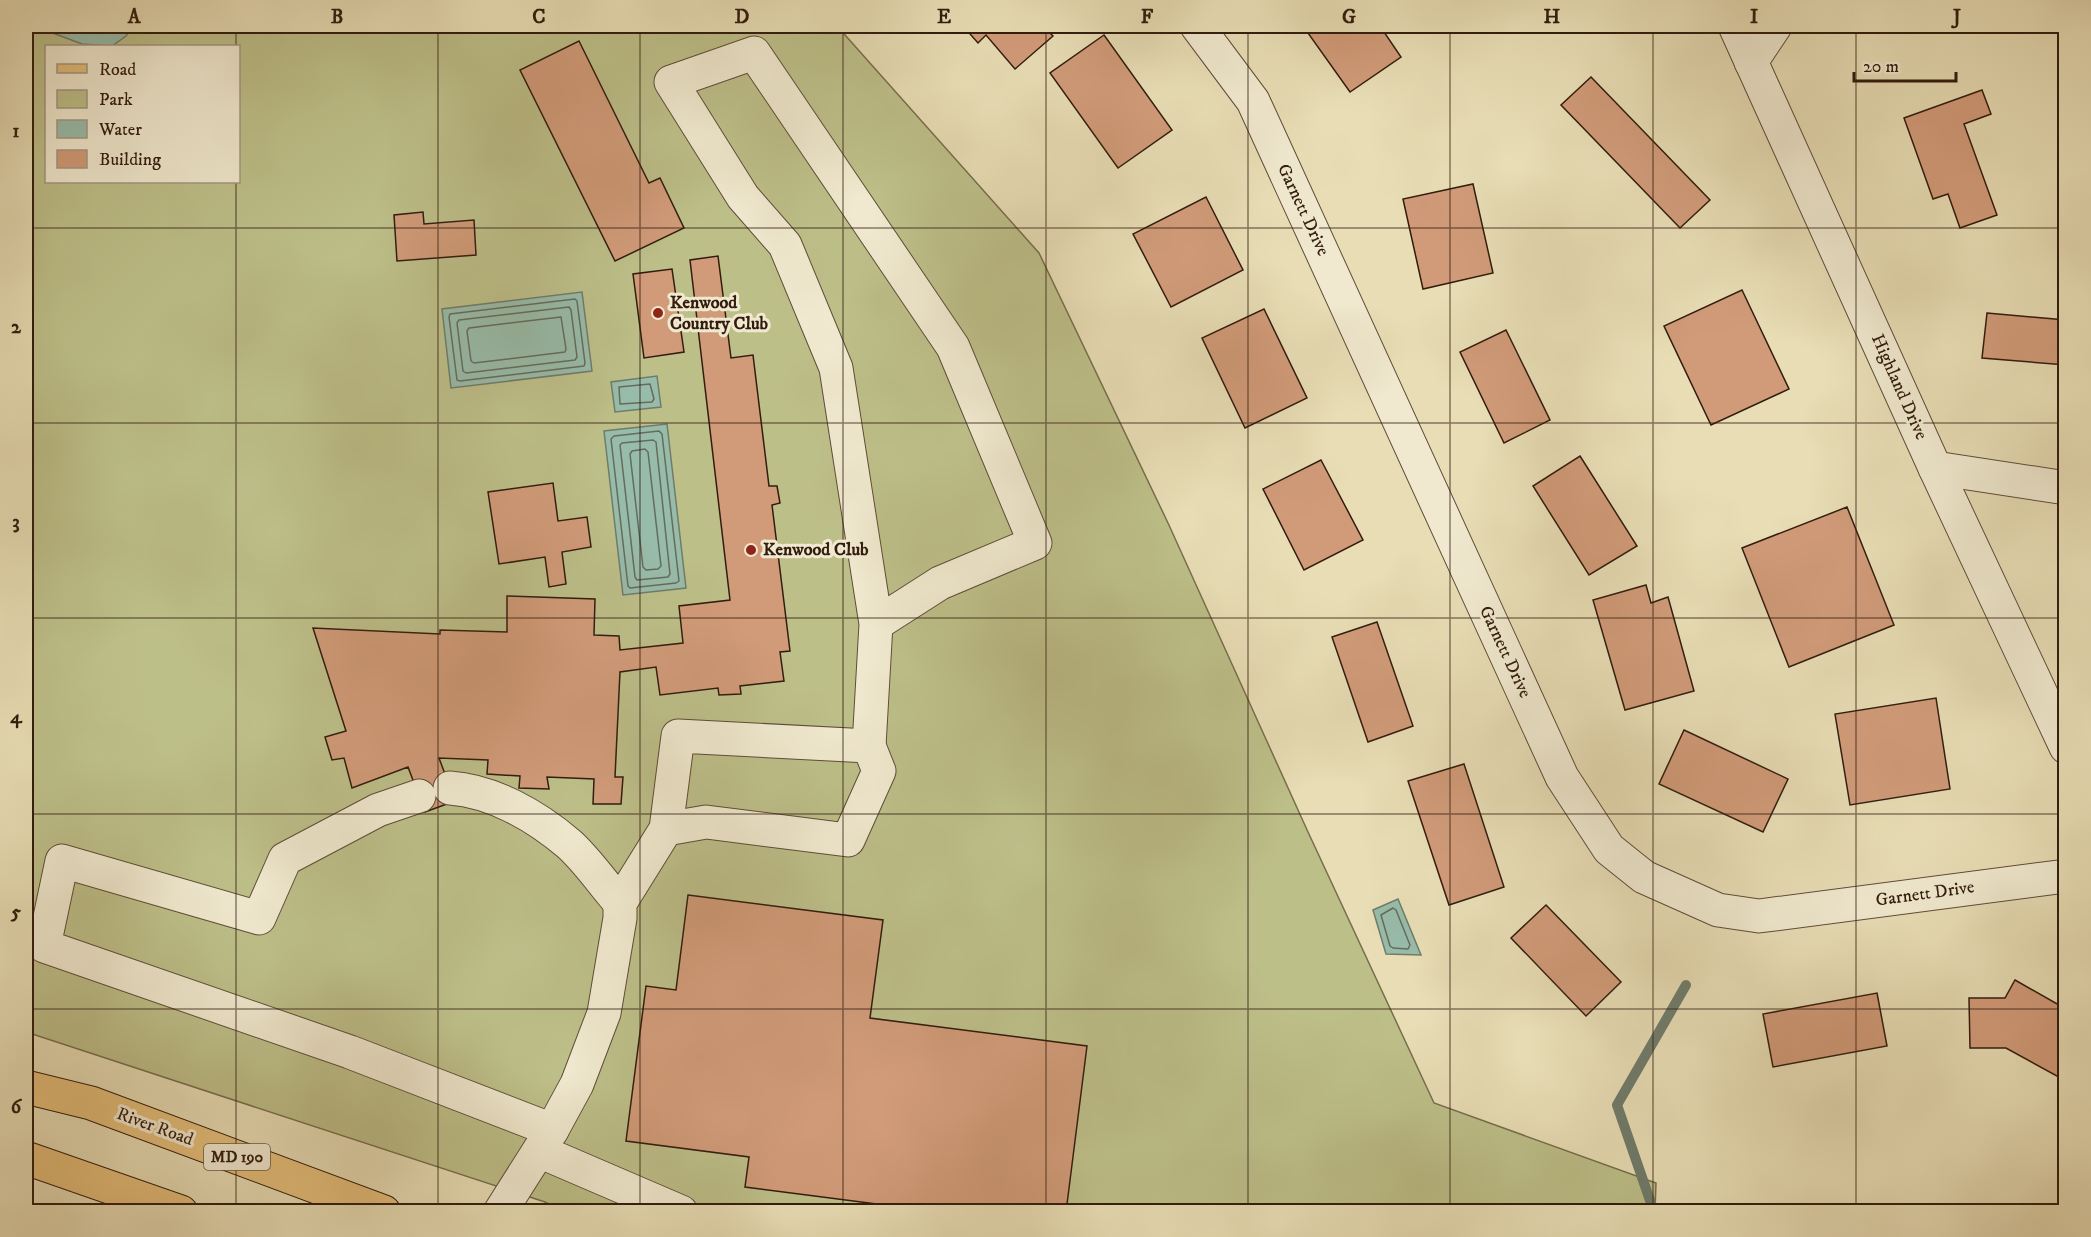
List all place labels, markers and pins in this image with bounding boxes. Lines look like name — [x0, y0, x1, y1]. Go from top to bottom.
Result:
place label: Kenwood Country Club — [670, 292, 769, 335]
marker: Kenwood Country Club — [651, 306, 665, 320]
place label: Kenwood Club — [763, 539, 869, 561]
marker: Kenwood Club — [744, 543, 758, 557]

